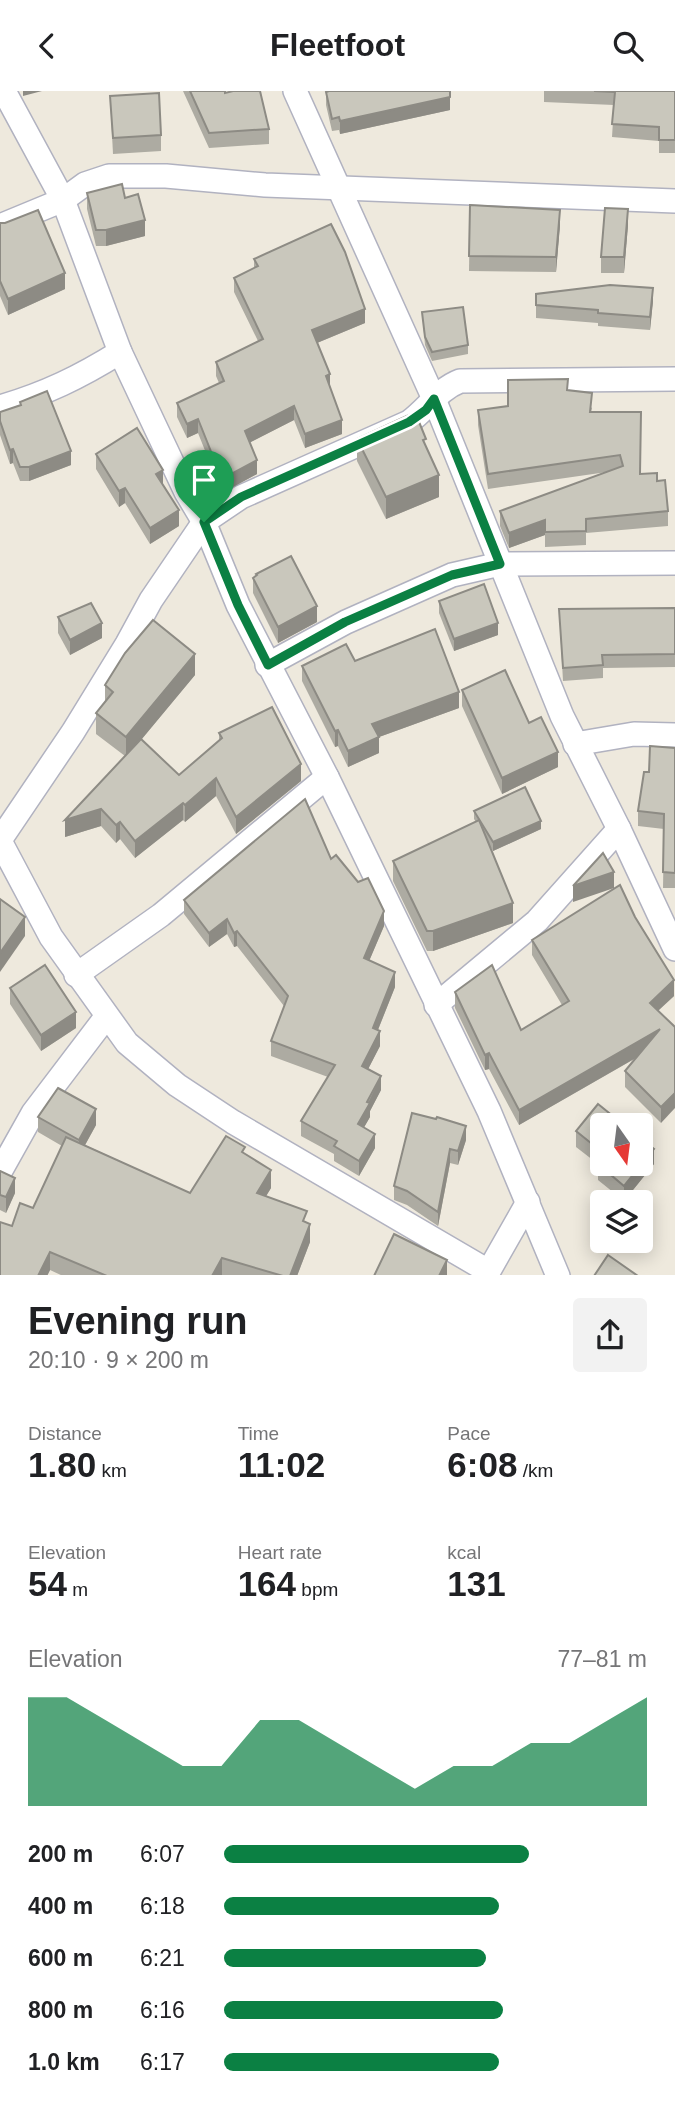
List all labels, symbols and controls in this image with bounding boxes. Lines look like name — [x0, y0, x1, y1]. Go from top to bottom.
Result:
icon: back — [28, 27, 66, 65]
text: Fleetfoot — [270, 27, 405, 63]
icon: search — [609, 27, 647, 65]
pin — [174, 450, 234, 522]
icon: arrive — [185, 461, 223, 499]
north arrow — [590, 1113, 653, 1176]
map controls — [590, 1113, 653, 1253]
button: layers — [590, 1190, 653, 1253]
button: share — [573, 1298, 647, 1372]
text: Evening run — [28, 1300, 248, 1342]
text: 20:10 · 9 × 200 m — [28, 1347, 209, 1373]
text: Distance — [28, 1423, 102, 1444]
text: Time — [238, 1423, 279, 1444]
text: Pace — [447, 1423, 491, 1444]
text: 1.80 — [28, 1445, 96, 1484]
text: 11:02 — [238, 1445, 325, 1484]
text: 6:08 — [447, 1445, 517, 1484]
text: km — [96, 1460, 127, 1481]
text: /km — [517, 1460, 553, 1481]
text: Elevation — [28, 1542, 106, 1563]
text: Heart rate — [238, 1542, 322, 1563]
text: kcal — [447, 1542, 481, 1563]
text: 54 — [28, 1564, 67, 1603]
text: 164 — [238, 1564, 296, 1603]
text: 131 — [447, 1564, 506, 1603]
text: m — [67, 1579, 88, 1600]
text: bpm — [296, 1579, 338, 1600]
text: Elevation — [28, 1646, 123, 1672]
text: 77–81 m — [557, 1646, 647, 1672]
text: 200 m — [28, 1841, 93, 1867]
text: 6:07 — [140, 1841, 185, 1867]
text: 400 m — [28, 1893, 93, 1919]
text: 6:18 — [140, 1893, 185, 1919]
text: 600 m — [28, 1945, 93, 1971]
text: 6:21 — [140, 1945, 185, 1971]
text: 800 m — [28, 1997, 93, 2023]
text: 6:16 — [140, 1997, 185, 2023]
text: 1.0 km — [28, 2049, 100, 2075]
text: 6:17 — [140, 2049, 185, 2075]

